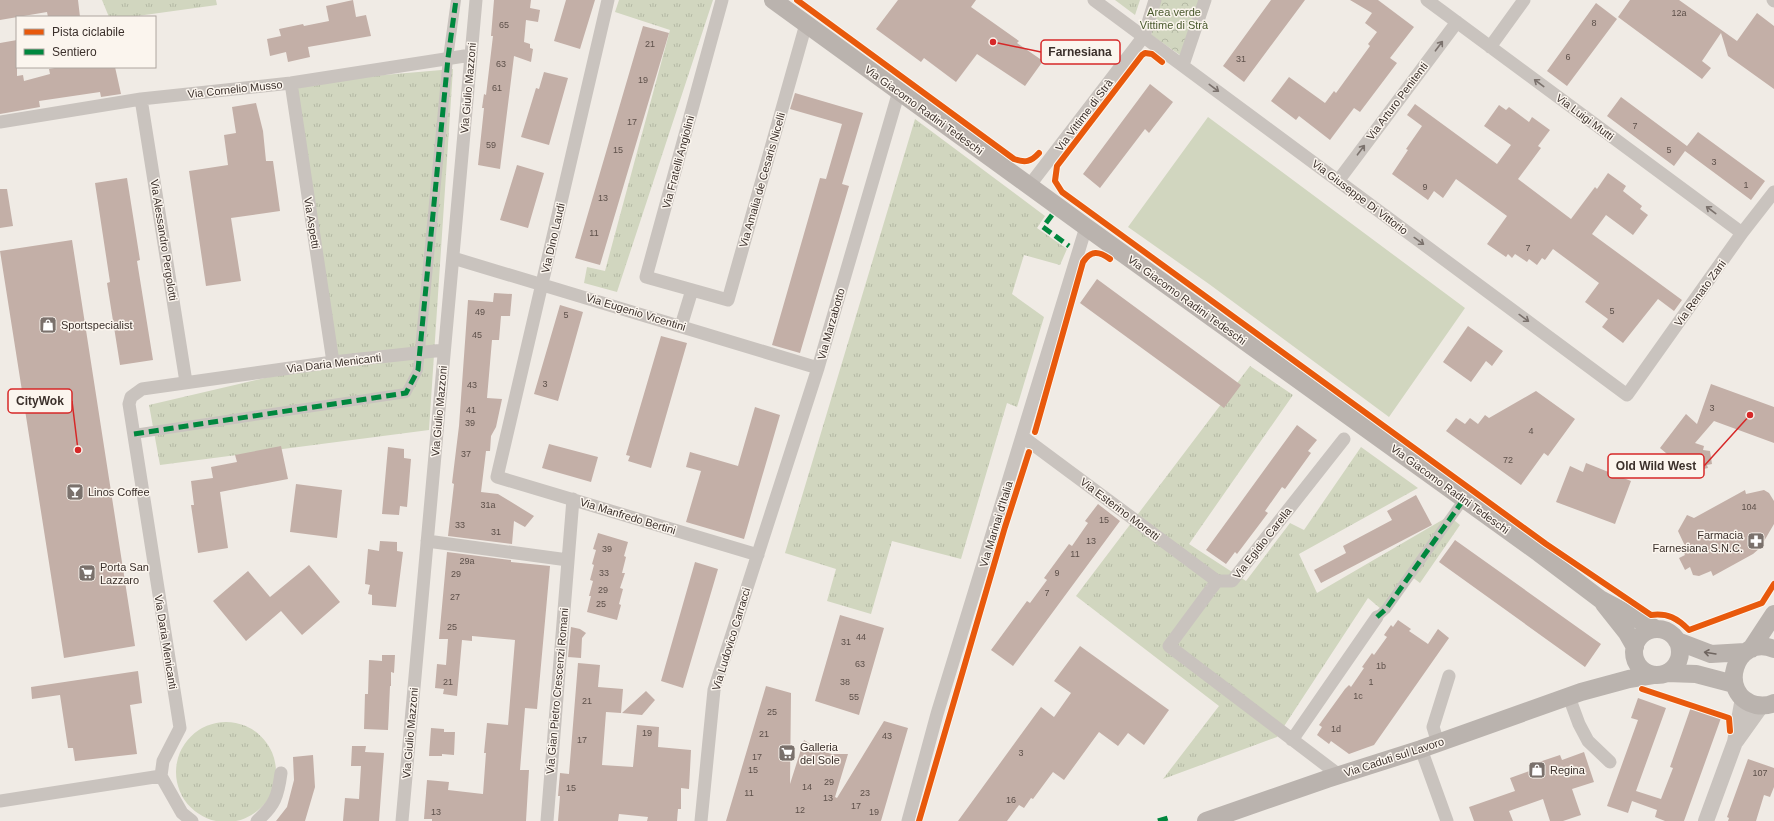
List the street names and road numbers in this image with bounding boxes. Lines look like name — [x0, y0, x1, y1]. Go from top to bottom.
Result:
street label: Via Giulio Mazzoni — [458, 42, 478, 134]
street label: Via Arturo Penitenti — [1364, 60, 1430, 142]
street label: Via Giacomo Radini Tedeschi — [863, 63, 985, 157]
street label: Via Vittime di Strà — [1053, 76, 1116, 153]
street label: Via Cornelio Musso — [187, 78, 283, 100]
street label: Via Luigi Mutti — [1554, 91, 1616, 143]
street label: Via Amalia de Cesaris Nicelli — [737, 111, 787, 249]
street label: Via Fratelli Angiolini — [660, 114, 696, 210]
street label: Via Giuseppe Di Vittorio — [1310, 157, 1410, 237]
street label: Via Alessandro Pergolotti — [148, 178, 180, 302]
street label: Via Aspetti — [302, 196, 322, 250]
street label: Via Dino Laudi — [539, 202, 567, 274]
street label: Via Giacomo Radini Tedeschi — [1126, 253, 1248, 347]
street label: Via Renato Zani — [1672, 258, 1728, 328]
street label: Via Marzabotto — [815, 287, 847, 361]
street label: Via Eugenio Vicentini — [585, 291, 687, 333]
street label: Via Daria Menicanti — [286, 351, 382, 375]
street label: Via Giulio Mazzoni — [429, 365, 449, 457]
street label: Via Giacomo Radini Tedeschi — [1389, 442, 1511, 536]
street label: Via Esterino Moretti — [1078, 475, 1162, 543]
street label: Via Marinai d'Italia — [977, 479, 1015, 568]
street label: Via Manfredo Bertini — [579, 496, 677, 536]
street label: Via Egidio Carella — [1230, 504, 1294, 581]
street label: Via Ludovico Carracci — [710, 586, 752, 692]
street label: Via Daria Menicanti — [153, 594, 179, 690]
street label: Via Gian Pietro Crescenzi Romani — [544, 607, 570, 775]
street label: Via Giulio Mazzoni — [400, 687, 420, 779]
street label: Via Caduti sul Lavoro — [1343, 735, 1445, 779]

